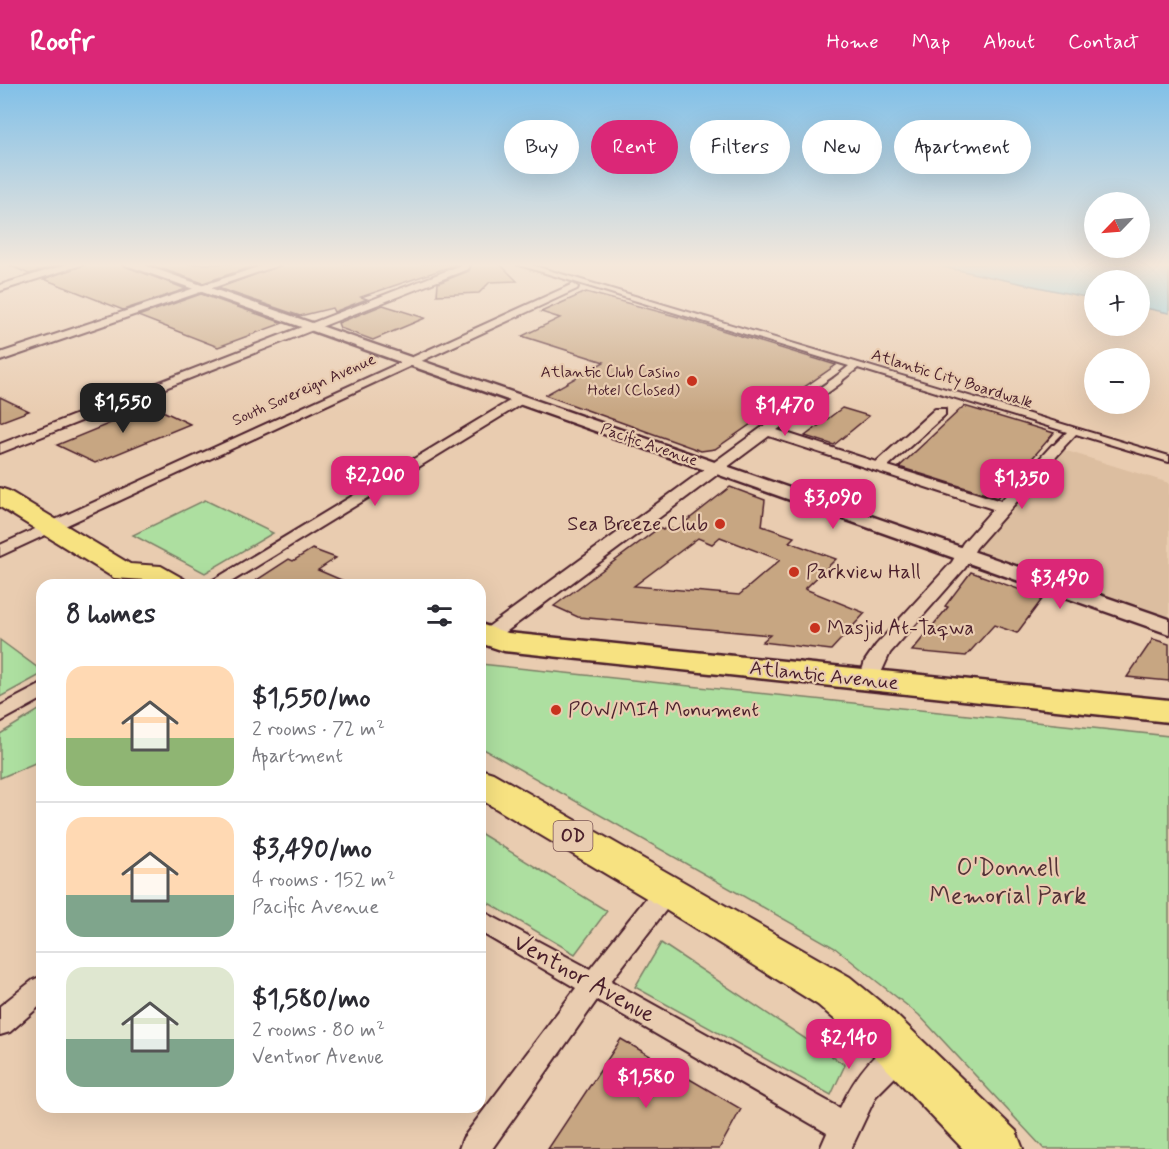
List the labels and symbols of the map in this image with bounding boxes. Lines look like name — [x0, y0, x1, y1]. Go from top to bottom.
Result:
north arrow — [1084, 192, 1150, 258]
street label: Atlantic City Boardwalk — [869, 344, 1035, 414]
street label: South Sovereign Avenue — [229, 349, 379, 431]
place label: Atlantic Club Casino Hotel (Closed) — [541, 362, 680, 401]
marker: Atlantic Club Casino Hotel (Closed) — [685, 374, 699, 388]
pin: $1,550 — [74, 383, 172, 434]
pin: $1,470 — [736, 386, 834, 437]
street label: Pacific Avenue — [597, 419, 701, 472]
pin: $2,200 — [326, 456, 424, 507]
pin: $1,350 — [973, 459, 1071, 510]
pin: $3,090 — [784, 479, 882, 530]
place label: Sea Breeze Club — [567, 511, 708, 538]
marker: Sea Breeze Club — [713, 517, 727, 531]
place label: Parkview Hall — [806, 559, 921, 586]
pin: $3,490 — [1011, 559, 1109, 610]
marker: Parkview Hall — [787, 565, 801, 579]
place label: Masjid At-Taqwa — [827, 615, 974, 642]
marker: Masjid At-Taqwa — [808, 621, 822, 635]
street label: Atlantic Avenue — [748, 655, 900, 697]
place label: POW/MIA Monument — [568, 697, 759, 724]
marker: POW/MIA Monument — [549, 703, 563, 717]
road number: OD — [554, 821, 592, 851]
park label: O'Donnell Memorial Park — [930, 853, 1086, 912]
street label: Ventnor Avenue — [507, 927, 661, 1031]
pin: $2,140 — [800, 1019, 898, 1070]
pin: $1,580 — [597, 1058, 695, 1109]

